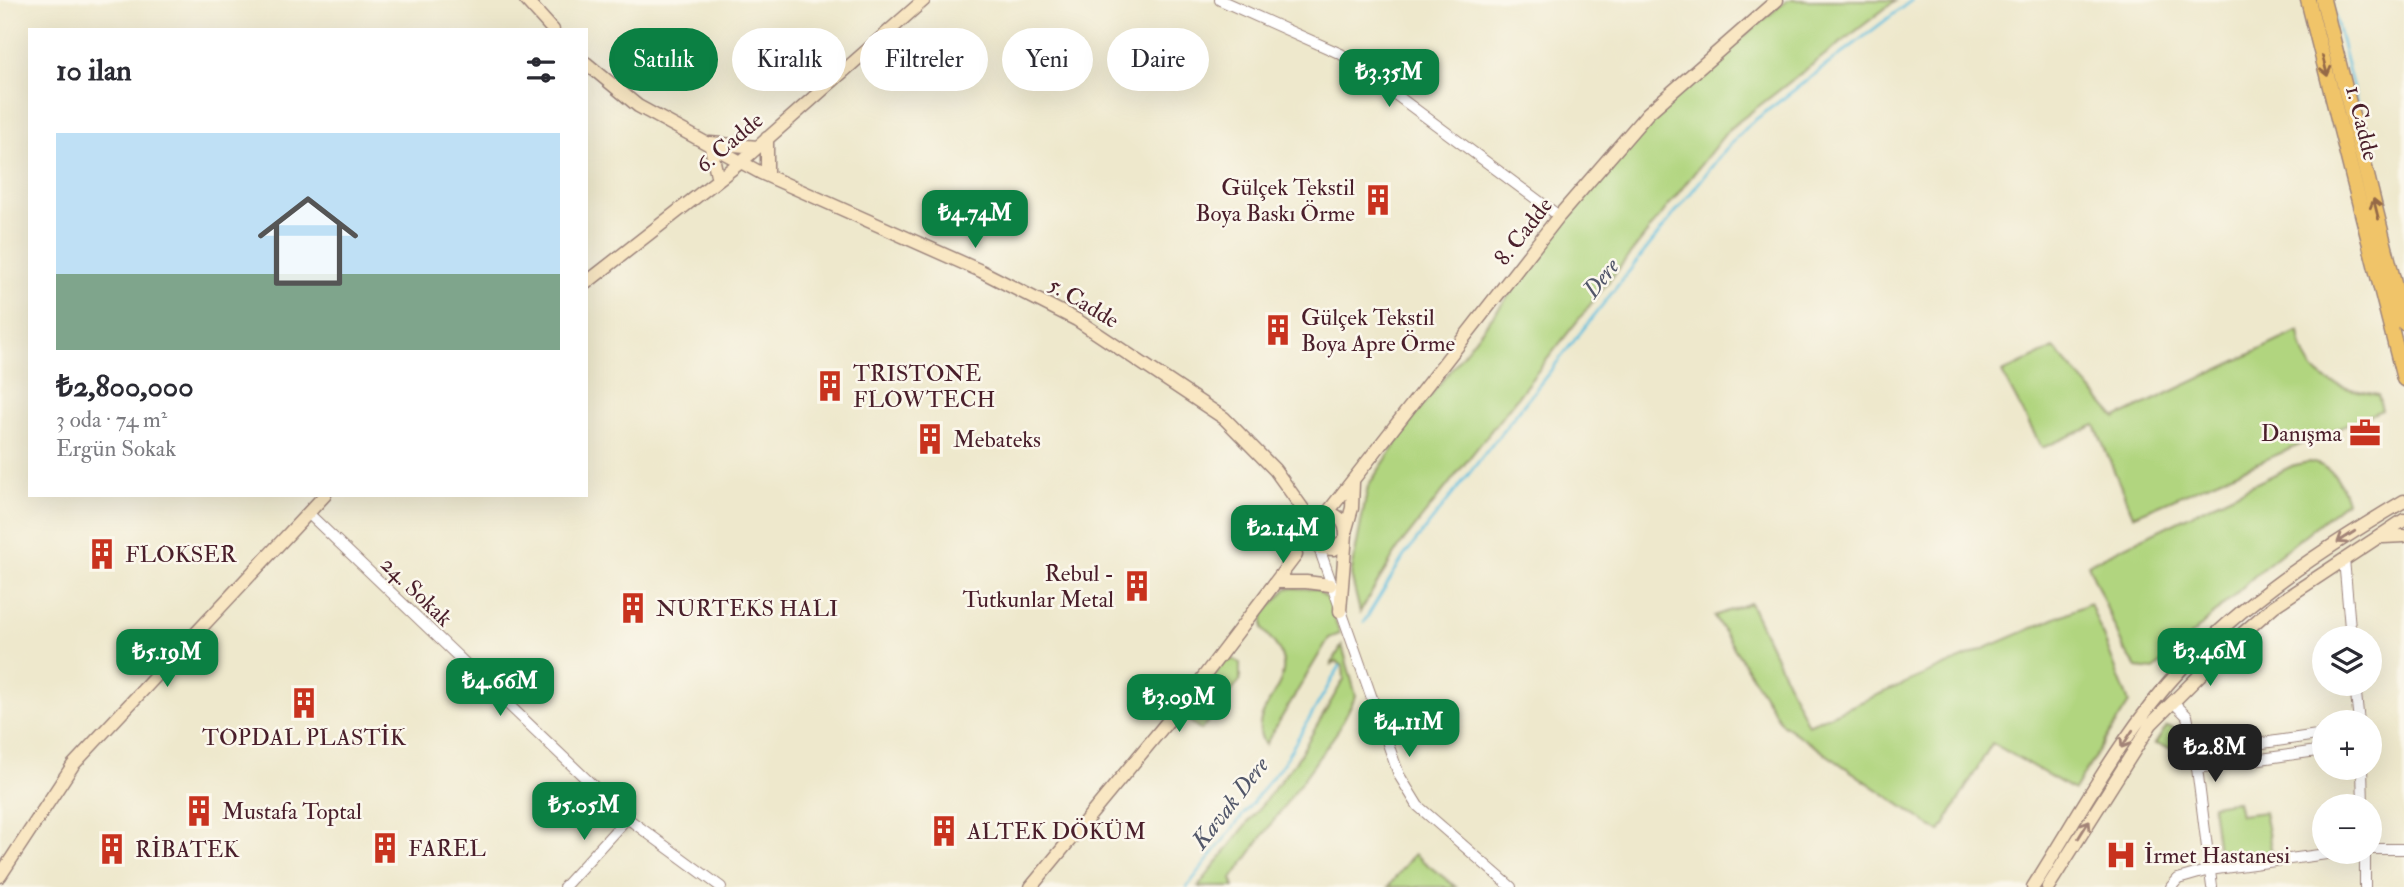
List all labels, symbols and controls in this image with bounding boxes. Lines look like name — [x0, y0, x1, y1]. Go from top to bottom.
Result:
chip: Satılık — [609, 28, 718, 91]
chip: Kiralık — [732, 28, 846, 91]
chip: Filtreler — [860, 28, 988, 91]
chip: Yeni — [1002, 28, 1093, 91]
chip: Daire — [1107, 28, 1209, 91]
pin: ₺3.35M — [1332, 50, 1446, 109]
icon: filters — [522, 51, 560, 89]
text: 10 ilan — [56, 52, 132, 89]
one-way arrow — [2319, 54, 2332, 77]
text: ₺3.35M — [1355, 57, 1423, 86]
street label: 1. Cadde — [2339, 83, 2386, 164]
street label: 6. Cadde — [690, 106, 769, 179]
place label: Gülçek Tekstil Boya Baskı Örme — [1196, 173, 1355, 228]
icon: home — [245, 178, 371, 304]
building icon: Gülçek Tekstil Boya Baskı Örme — [1361, 183, 1395, 217]
pin: ₺4.74M — [918, 190, 1032, 250]
street label: 8. Cadde — [1488, 191, 1559, 271]
text: ₺4.74M — [938, 198, 1012, 227]
one-way arrow — [2369, 198, 2382, 221]
water label: Dere — [1576, 251, 1627, 305]
street label: 5. Cadde — [1043, 270, 1125, 335]
place label: Gülçek Tekstil Boya Apre Örme — [1301, 303, 1456, 359]
building icon: Gülçek Tekstil Boya Apre Örme — [1261, 313, 1295, 347]
place label: TRISTONE FLOWTECH — [853, 359, 995, 414]
text: ₺2,800,000 — [56, 368, 194, 405]
building icon: TRISTONE FLOWTECH — [813, 369, 847, 403]
text: 3 oda · 74 m² — [56, 405, 167, 434]
office icon: Danışma — [2348, 416, 2382, 450]
place label: Danışma — [2261, 419, 2343, 448]
building icon: Mebateks — [913, 422, 947, 456]
place label: Mebateks — [953, 425, 1041, 454]
text: Ergün Sokak — [56, 434, 176, 463]
pin: ₺2.14M — [1226, 505, 1340, 565]
text: ₺2.14M — [1247, 513, 1319, 542]
one-way arrow — [2337, 530, 2357, 544]
building icon: FLOKSER — [85, 537, 119, 571]
place label: FLOKSER — [125, 540, 237, 569]
street label: 24. Sokak — [375, 550, 459, 633]
place label: Rebul - Tutkunlar Metal — [962, 559, 1114, 614]
building icon: Rebul - Tutkunlar Metal — [1120, 569, 1154, 603]
building icon: NURTEKS HALI — [616, 591, 650, 625]
place label: NURTEKS HALI — [656, 594, 838, 623]
map controls — [2312, 626, 2382, 864]
button: layers — [2312, 626, 2382, 696]
pin: ₺3.46M — [2153, 628, 2267, 688]
pin: ₺5.19M — [110, 630, 224, 689]
text: ₺3.46M — [2173, 636, 2247, 665]
text: ₺5.19M — [132, 637, 202, 666]
pin: ₺4.66M — [443, 658, 557, 718]
text: ₺4.66M — [462, 666, 538, 695]
pin: ₺3.09M — [1122, 674, 1236, 734]
text: ₺3.09M — [1143, 682, 1215, 711]
building icon: TOPDAL PLASTİK — [287, 686, 321, 720]
pin: ₺4.11M — [1352, 700, 1466, 759]
text: ₺4.11M — [1374, 707, 1444, 736]
button: + — [2312, 710, 2382, 780]
place label: TOPDAL PLASTİK — [202, 723, 407, 752]
pin: ₺2.8M — [2166, 724, 2264, 784]
one-way arrow — [2120, 729, 2134, 749]
text: ₺2.8M — [2184, 732, 2246, 761]
water label: Kavak Dere — [1184, 750, 1277, 857]
pin: ₺5.05M — [527, 782, 641, 842]
text: ₺5.05M — [548, 790, 620, 819]
building icon: Mustafa Toptal — [182, 794, 216, 828]
button: − — [2312, 794, 2382, 864]
place label: Mustafa Toptal — [222, 797, 362, 827]
building icon: ALTEK DÖKÜM — [927, 814, 961, 848]
place label: ALTEK DÖKÜM — [966, 817, 1146, 846]
one-way arrow — [2078, 820, 2092, 840]
building icon: FAREL — [368, 831, 402, 865]
building icon: RİBATEK — [95, 832, 129, 866]
place label: FAREL — [408, 834, 486, 863]
place label: RİBATEK — [135, 835, 240, 864]
hospital icon: İrmet Hastanesi — [2104, 838, 2138, 872]
place label: İrmet Hastanesi — [2144, 841, 2290, 870]

